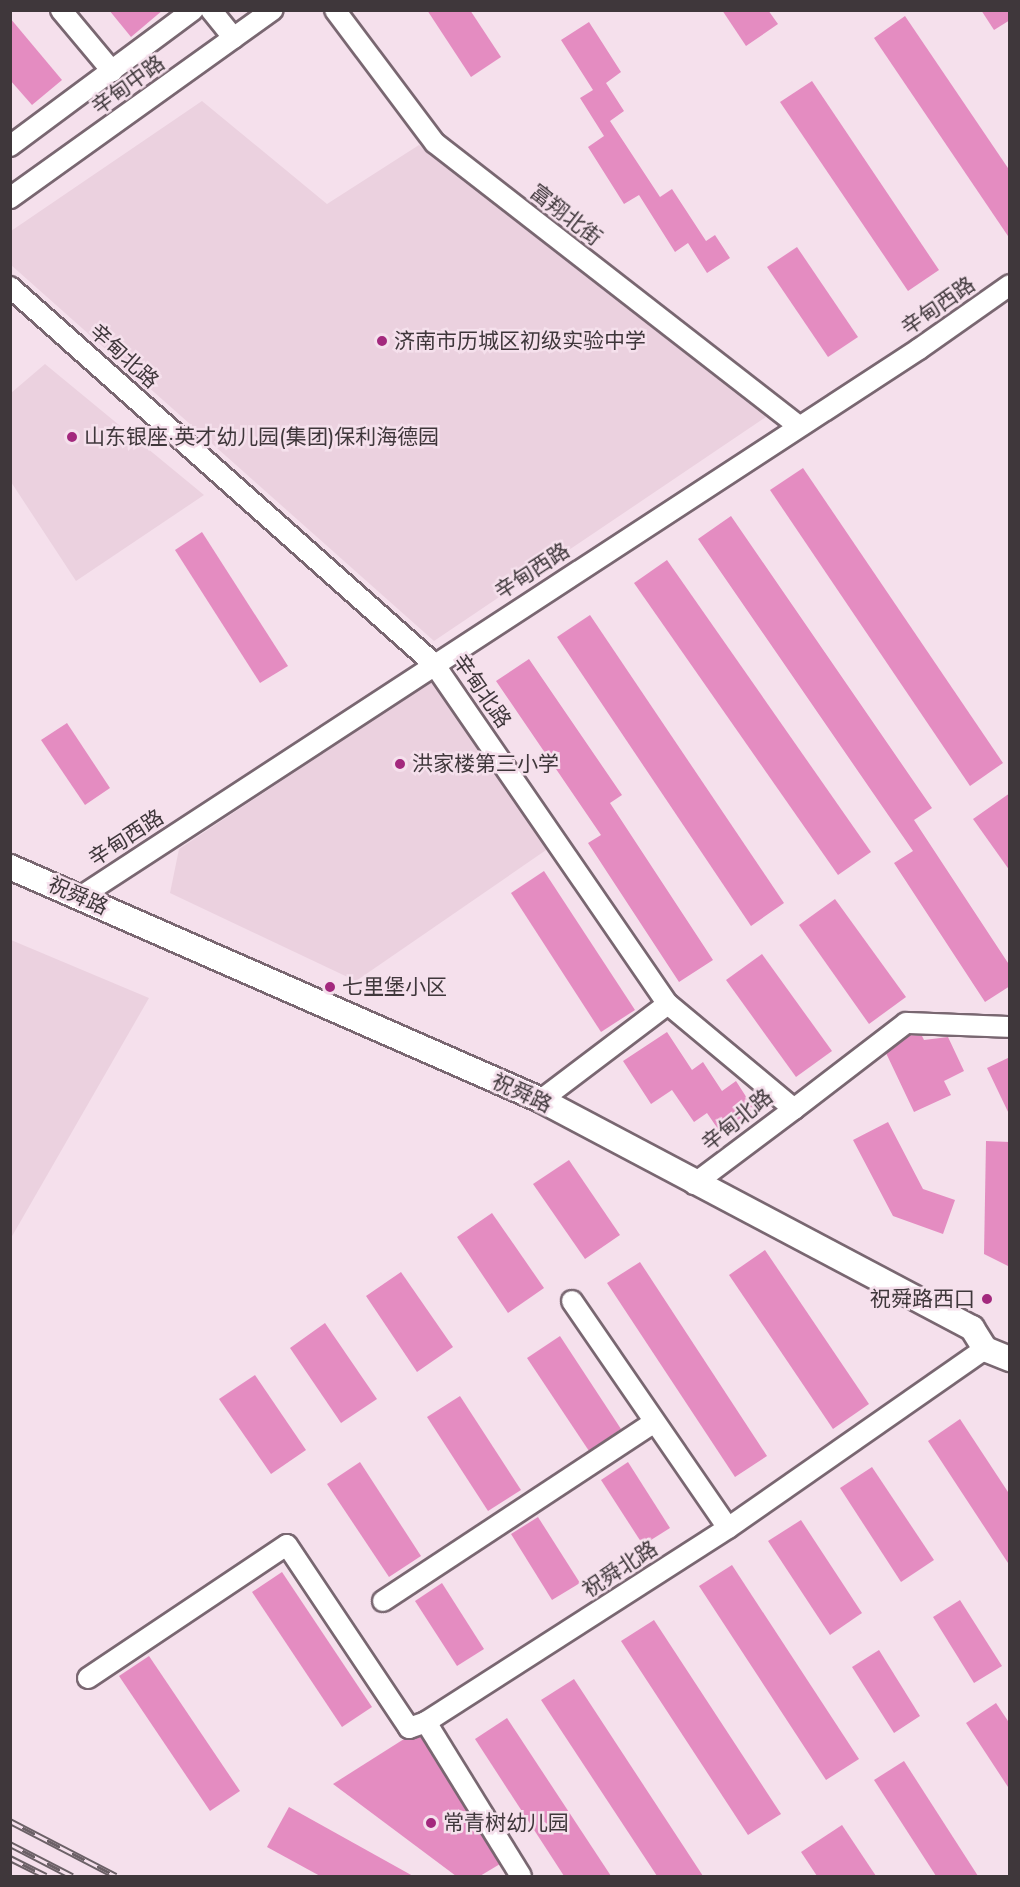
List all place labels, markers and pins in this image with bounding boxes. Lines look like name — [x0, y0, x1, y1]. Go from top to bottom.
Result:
place label: 济南市历城区初级实验中学 — [394, 328, 646, 354]
marker: 济南市历城区初级实验中学 — [375, 334, 389, 348]
place label: 山东银座·英才幼儿园(集团)保利海德园 — [84, 424, 439, 450]
marker: 山东银座·英才幼儿园(集团)保利海德园 — [65, 430, 79, 444]
place label: 洪家楼第三小学 — [412, 751, 559, 777]
marker: 洪家楼第三小学 — [393, 757, 407, 771]
place label: 七里堡小区 — [342, 974, 447, 1000]
marker: 七里堡小区 — [323, 980, 337, 994]
place label: 祝舜路西口 — [870, 1286, 975, 1312]
marker: 祝舜路西口 — [980, 1292, 994, 1306]
place label: 常青树幼儿园 — [443, 1810, 569, 1836]
marker: 常青树幼儿园 — [424, 1816, 438, 1830]

